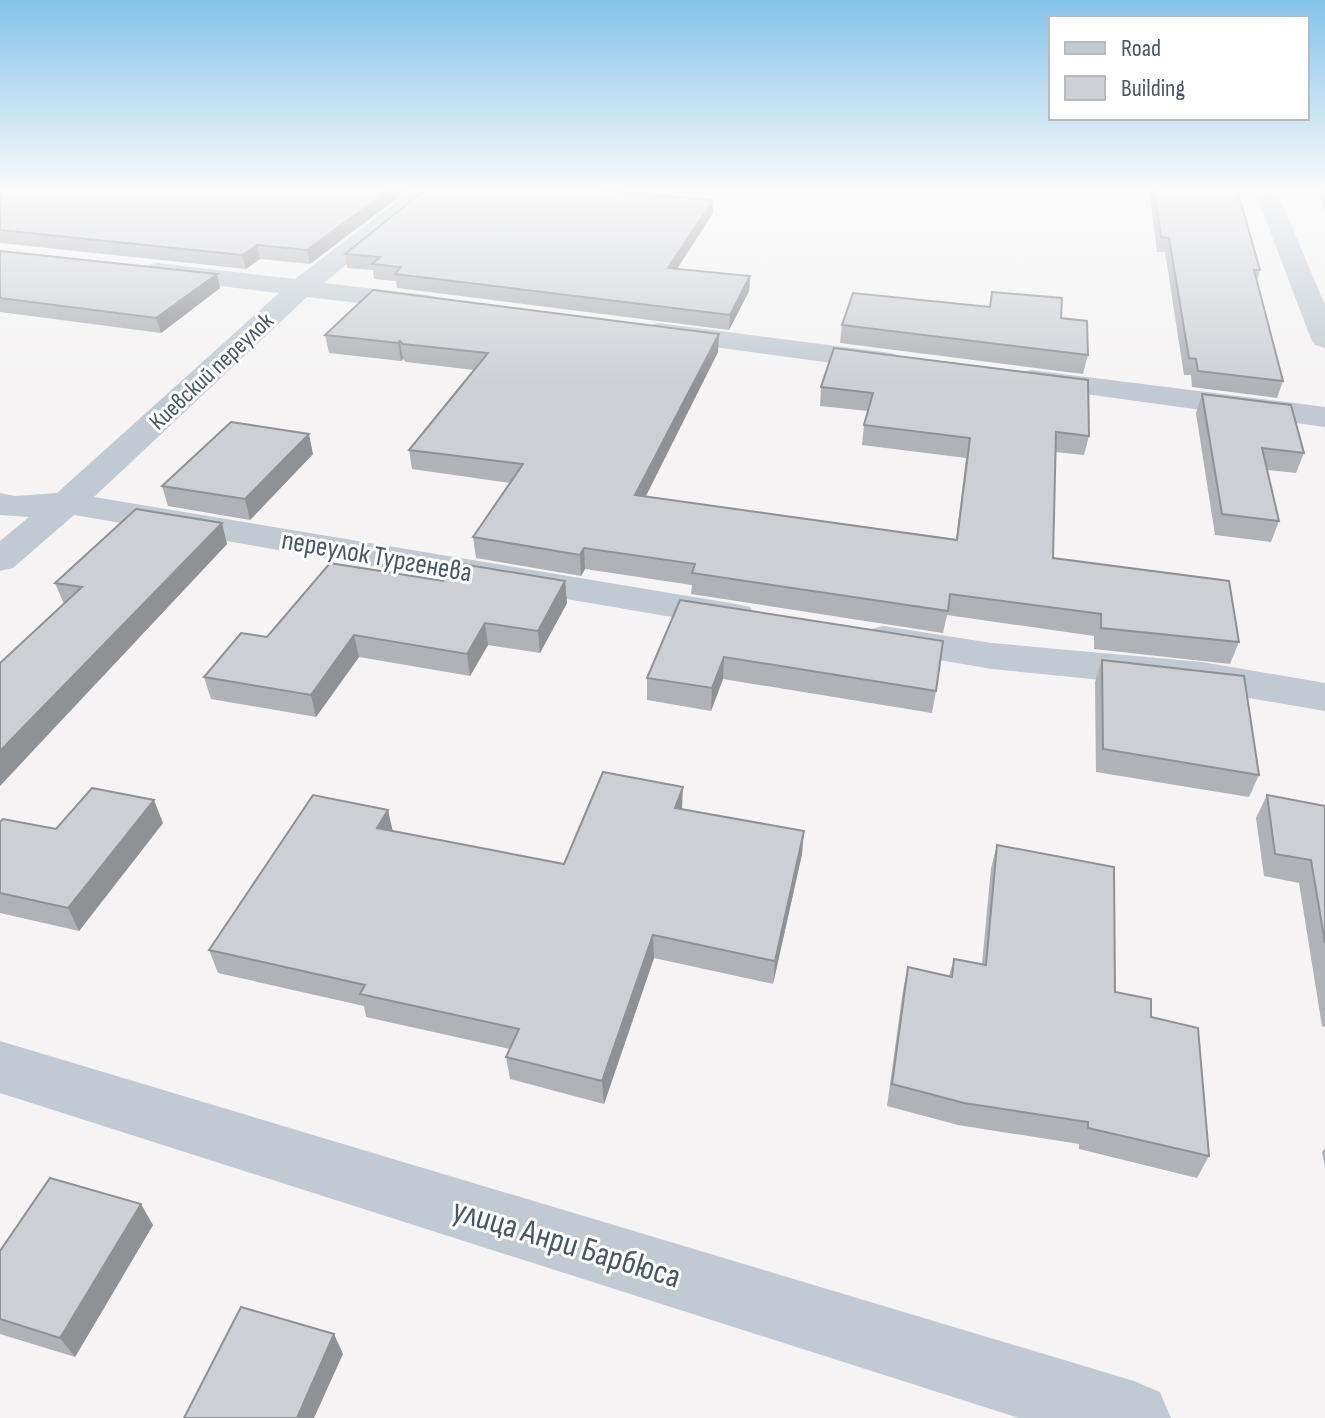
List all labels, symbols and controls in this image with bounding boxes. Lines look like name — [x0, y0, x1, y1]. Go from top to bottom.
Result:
legend — [1049, 16, 1309, 120]
text: Road — [1121, 34, 1161, 63]
text: Building — [1121, 74, 1185, 103]
street label: Киевский переулок — [143, 306, 280, 436]
street label: переулок Тургенева — [279, 524, 474, 589]
street label: улица Анри Барбюса — [448, 1189, 686, 1298]

